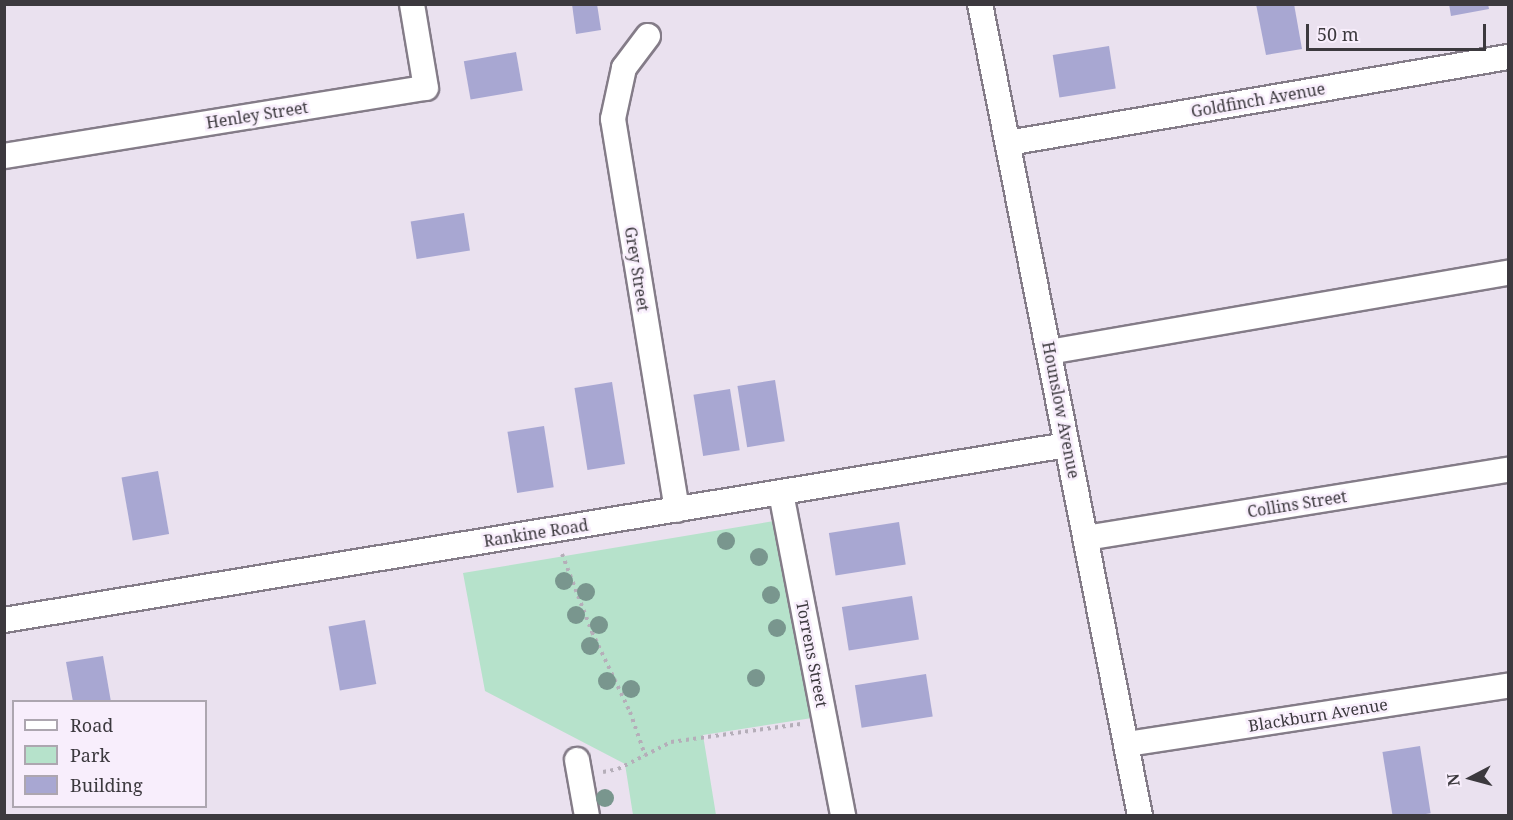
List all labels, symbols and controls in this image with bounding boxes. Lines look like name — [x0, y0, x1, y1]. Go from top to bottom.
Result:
scale bar — [1309, 12, 1489, 50]
text: 50 m — [1317, 22, 1359, 46]
street label: Goldfinch Avenue — [1189, 79, 1327, 121]
street label: Henley Street — [205, 97, 309, 133]
street label: Grey Street — [621, 225, 653, 313]
street label: Hounslow Avenue — [1038, 340, 1084, 480]
street label: Collins Street — [1246, 487, 1348, 521]
street label: Rankine Road — [482, 515, 590, 551]
street label: Torrens Street — [792, 599, 832, 709]
street label: Blackburn Avenue — [1247, 695, 1389, 735]
legend — [12, 700, 207, 808]
text: Road — [70, 713, 113, 737]
text: Park — [70, 743, 110, 767]
north arrow — [1441, 748, 1501, 808]
text: N — [1442, 772, 1465, 787]
text: Building — [70, 773, 143, 797]

